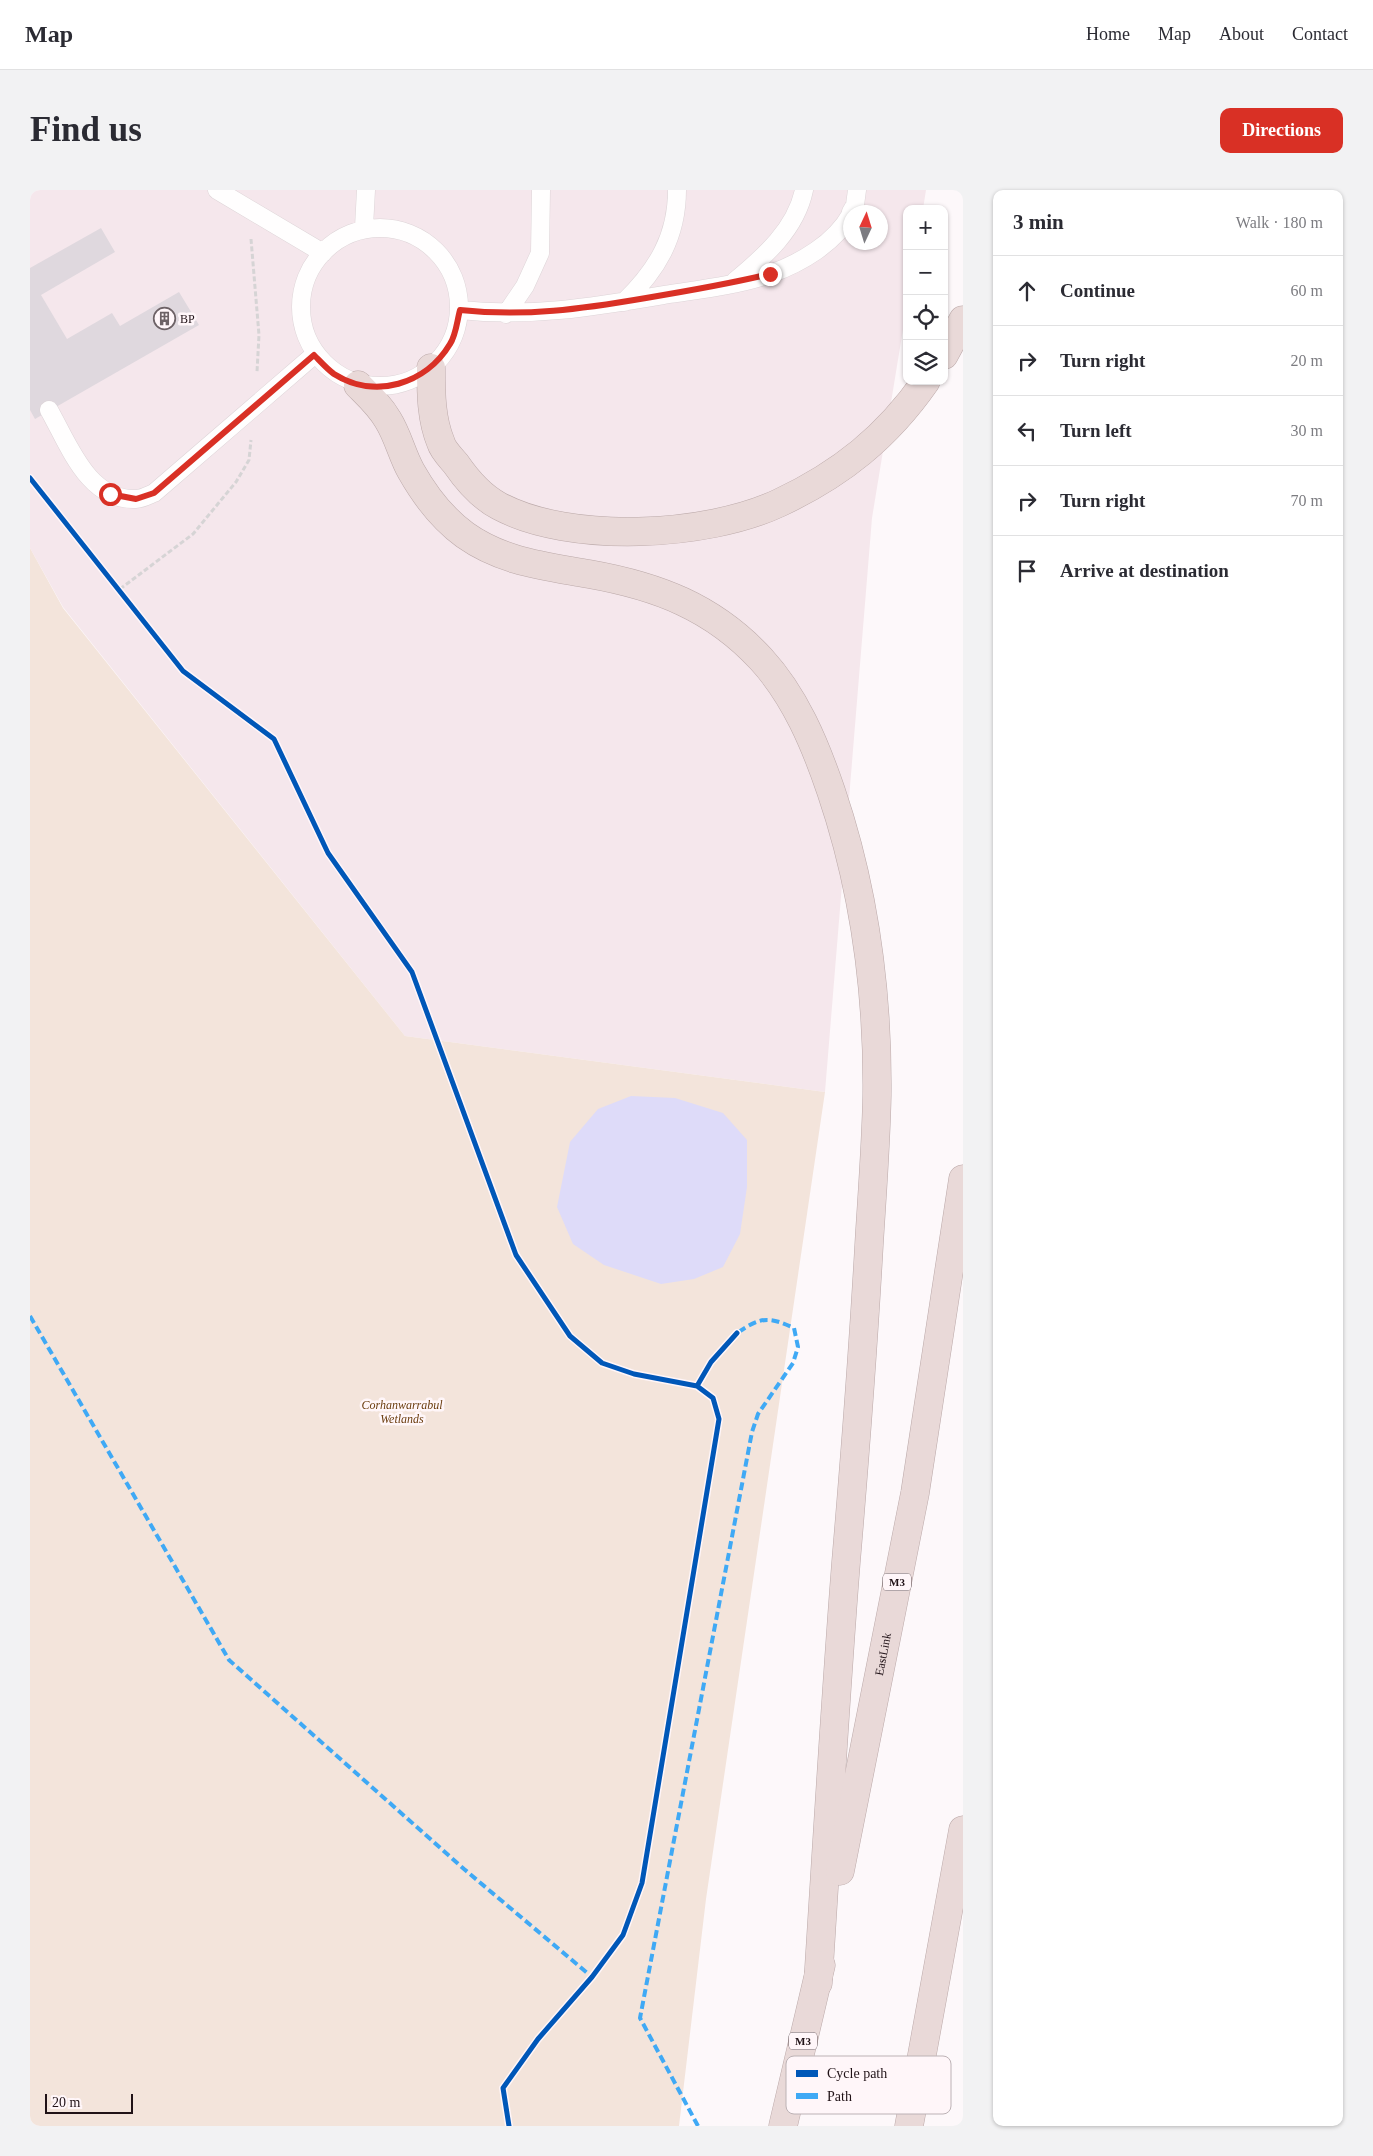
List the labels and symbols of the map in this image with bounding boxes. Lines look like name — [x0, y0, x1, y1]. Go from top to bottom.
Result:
north arrow — [843, 205, 888, 250]
route end — [759, 263, 782, 286]
building icon: BP — [152, 307, 176, 331]
place label: BP — [180, 312, 195, 326]
route start — [99, 483, 122, 506]
park label: Corhanwarrabul Wetlands — [361, 1398, 443, 1426]
road number: M3 — [883, 1574, 911, 1590]
street label: EastLink — [872, 1632, 894, 1677]
road number: M3 — [789, 2032, 817, 2050]
legend — [786, 2056, 951, 2114]
text: Cycle path — [827, 2066, 887, 2081]
text: Path — [827, 2089, 852, 2104]
scale bar — [45, 2091, 132, 2114]

